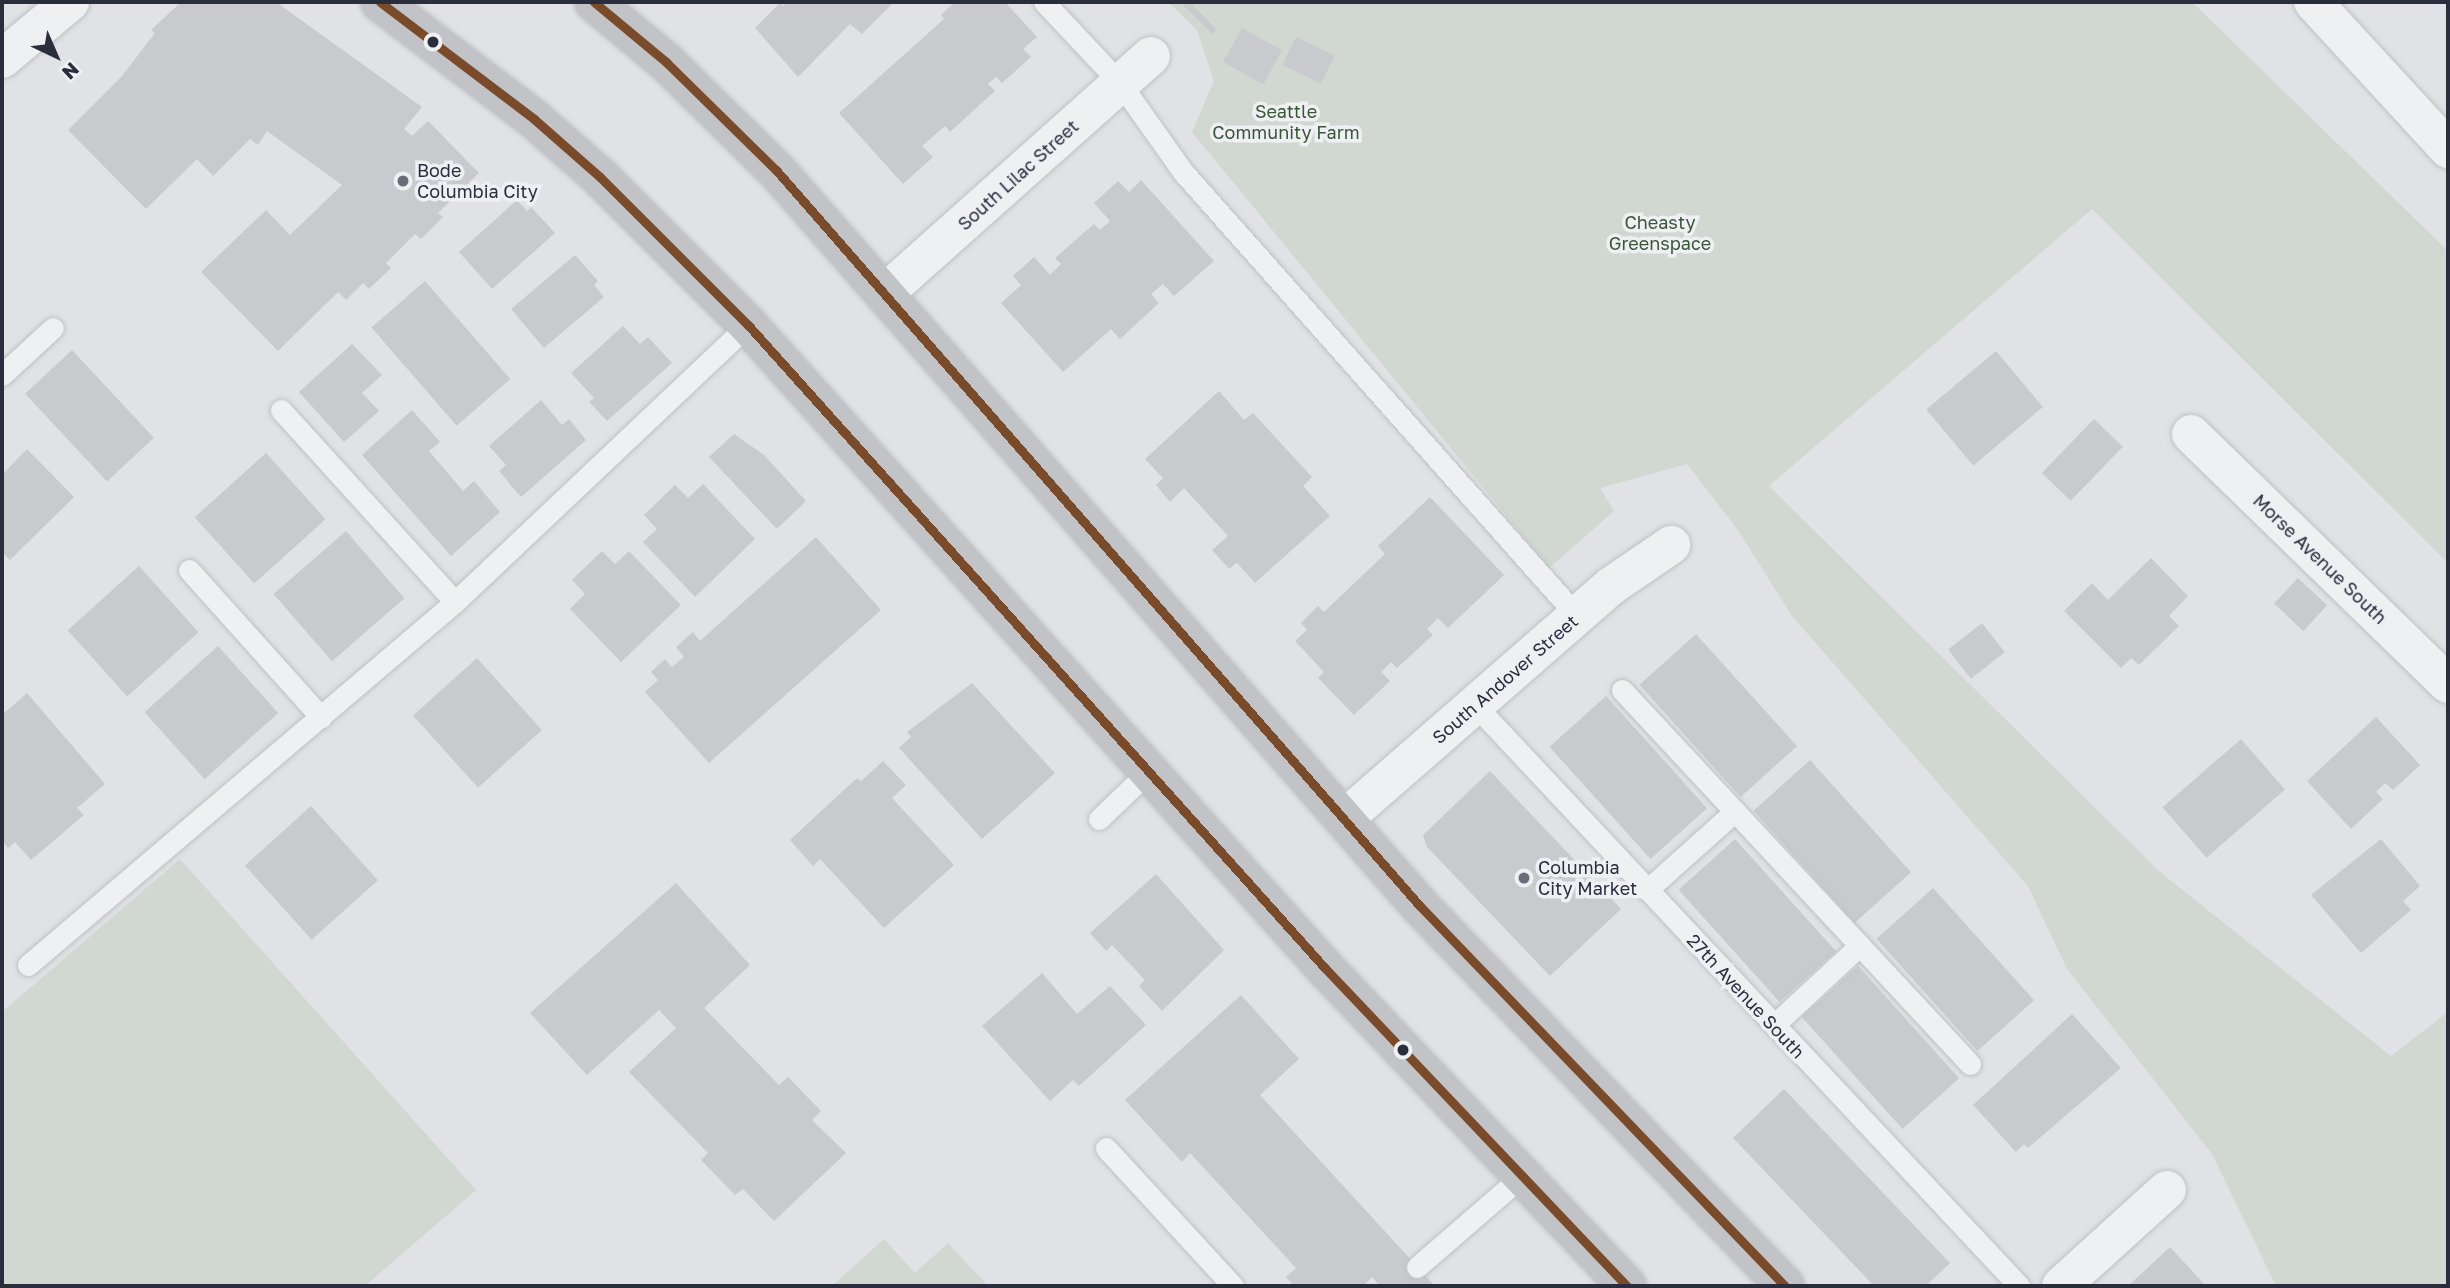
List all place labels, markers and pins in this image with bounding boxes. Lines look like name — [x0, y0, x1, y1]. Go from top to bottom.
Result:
unlabelled marker — [426, 35, 440, 49]
place label: Bode Columbia City — [417, 160, 538, 202]
marker: Bode Columbia City — [395, 173, 411, 189]
place label: Columbia City Market — [1538, 857, 1637, 900]
marker: Columbia City Market — [1516, 870, 1532, 886]
unlabelled marker — [1396, 1043, 1410, 1057]

